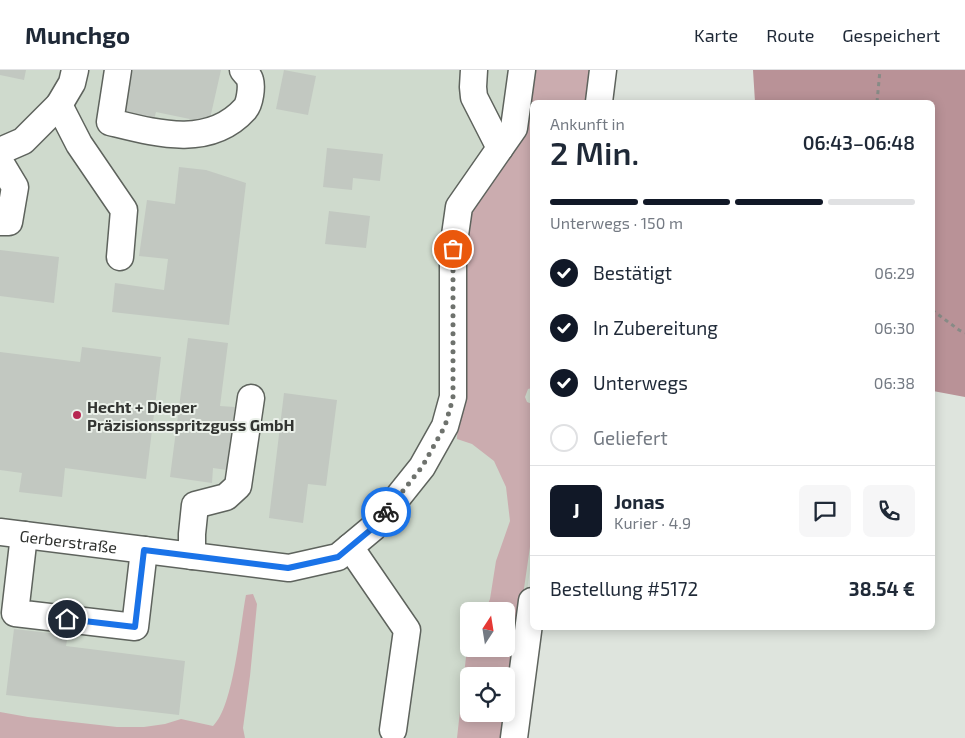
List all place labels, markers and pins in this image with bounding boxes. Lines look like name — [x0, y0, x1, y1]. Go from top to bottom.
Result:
pin — [432, 228, 474, 270]
place label: Hecht + Dieper Präzisionsspritzguss GmbH — [87, 397, 295, 434]
marker: Hecht + Dieper Präzisionsspritzguss GmbH — [71, 409, 83, 421]
pin — [46, 598, 88, 640]

